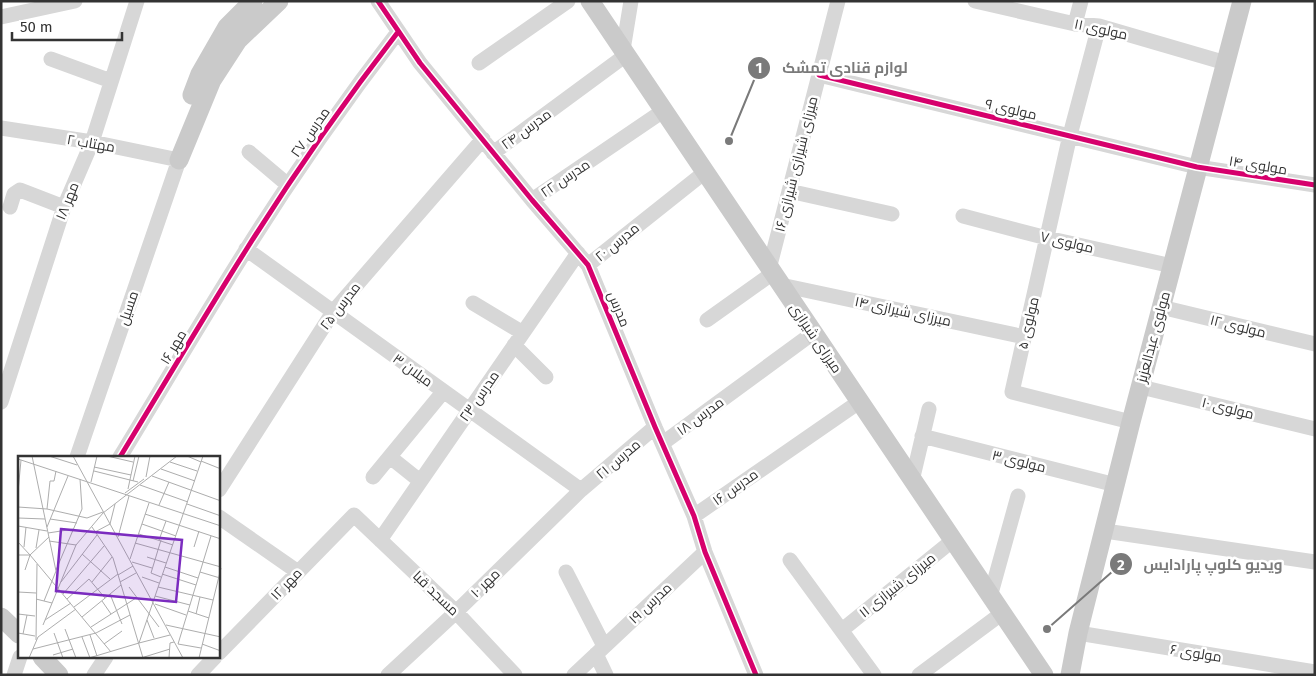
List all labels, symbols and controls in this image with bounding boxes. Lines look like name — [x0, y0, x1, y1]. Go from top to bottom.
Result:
scale bar — [12, 10, 122, 42]
street label: مولوی ۱۱ — [1073, 16, 1129, 43]
text: 50 m — [20, 18, 53, 36]
callout: لوازم قنادی تمشک — [747, 53, 918, 83]
text: 1 — [756, 59, 762, 77]
text: لوازم قنادی تمشک — [782, 59, 908, 78]
street label: میرزای شیرازی شیرازی ۱۶ — [771, 95, 822, 234]
street label: مولوی ۹ — [983, 95, 1038, 124]
street label: مدرس ۲۷ — [287, 104, 334, 160]
street label: مدرس ۲۴ — [498, 106, 555, 153]
street label: مهتاب ۲ — [65, 131, 116, 156]
street label: مولوی ۱۴ — [1228, 152, 1288, 178]
street label: مدرس ۲۲ — [537, 156, 593, 201]
street label: مهر ۱۸ — [52, 180, 83, 223]
street label: مدرس ۲۰ — [592, 220, 643, 265]
street label: مولوی ۷ — [1039, 228, 1095, 257]
street label: مدرس ۲۵ — [317, 279, 364, 334]
street label: مسیل — [115, 289, 142, 327]
street label: مدرس — [604, 289, 633, 330]
street label: مولوی عبدالعزیز — [1133, 290, 1174, 386]
street label: میرزای شیرازی ۱۴ — [853, 293, 953, 330]
street label: مولوی ۵ — [1014, 295, 1043, 351]
street label: میرزای شیرازی — [786, 300, 845, 377]
street label: مولوی ۱۲ — [1208, 311, 1268, 342]
street label: مهر ۱۶ — [157, 327, 190, 368]
street label: میلان ۳ — [390, 350, 436, 391]
street label: مدرس ۲۳ — [456, 368, 503, 425]
street label: مدرس ۱۸ — [673, 394, 727, 439]
street label: مولوی ۱۰ — [1200, 394, 1256, 423]
street label: مدرس ۲۱ — [593, 436, 644, 483]
street label: مولوی ۳ — [990, 447, 1047, 476]
inset map — [18, 456, 220, 658]
street label: مدرس ۱۶ — [709, 466, 761, 509]
street label: میرزای شیرازی ۱۱ — [856, 549, 939, 621]
callout: ویدیو کلوپ پارادایس — [1109, 549, 1293, 579]
text: 2 — [1117, 556, 1125, 574]
text: ویدیو کلوپ پارادایس — [1144, 556, 1282, 576]
street label: مهر ۱۲ — [267, 565, 306, 604]
street label: مهر ۱۰ — [467, 565, 503, 601]
street label: مسجد قبا — [409, 567, 462, 619]
street label: مدرس ۱۹ — [625, 579, 675, 627]
street label: مولوی ۶ — [1169, 641, 1223, 666]

